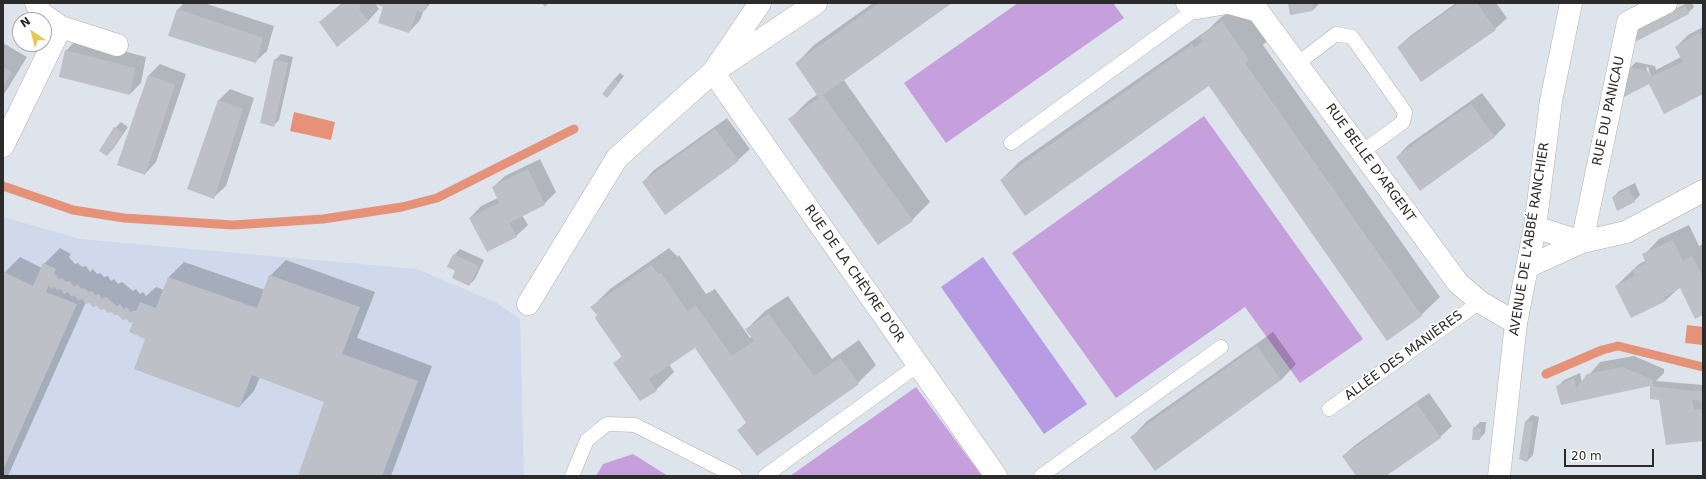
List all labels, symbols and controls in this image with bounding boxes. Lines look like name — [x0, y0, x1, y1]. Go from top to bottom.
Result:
north arrow — [12, 12, 52, 52]
text: N — [18, 15, 33, 31]
street label: RUE DU PANICAU — [1590, 55, 1628, 167]
street label: RUE BELLE D'ARGENT — [1322, 101, 1418, 225]
street label: AVENUE DE L'ABBÉ RANCHIER — [1507, 141, 1553, 337]
street label: RUE DE LA CHÈVRE D'OR — [801, 202, 907, 346]
street label: ALLÉE DES MANIÈRES — [1342, 308, 1466, 404]
scale bar — [1566, 441, 1656, 467]
text: 20 m — [1571, 449, 1602, 463]

